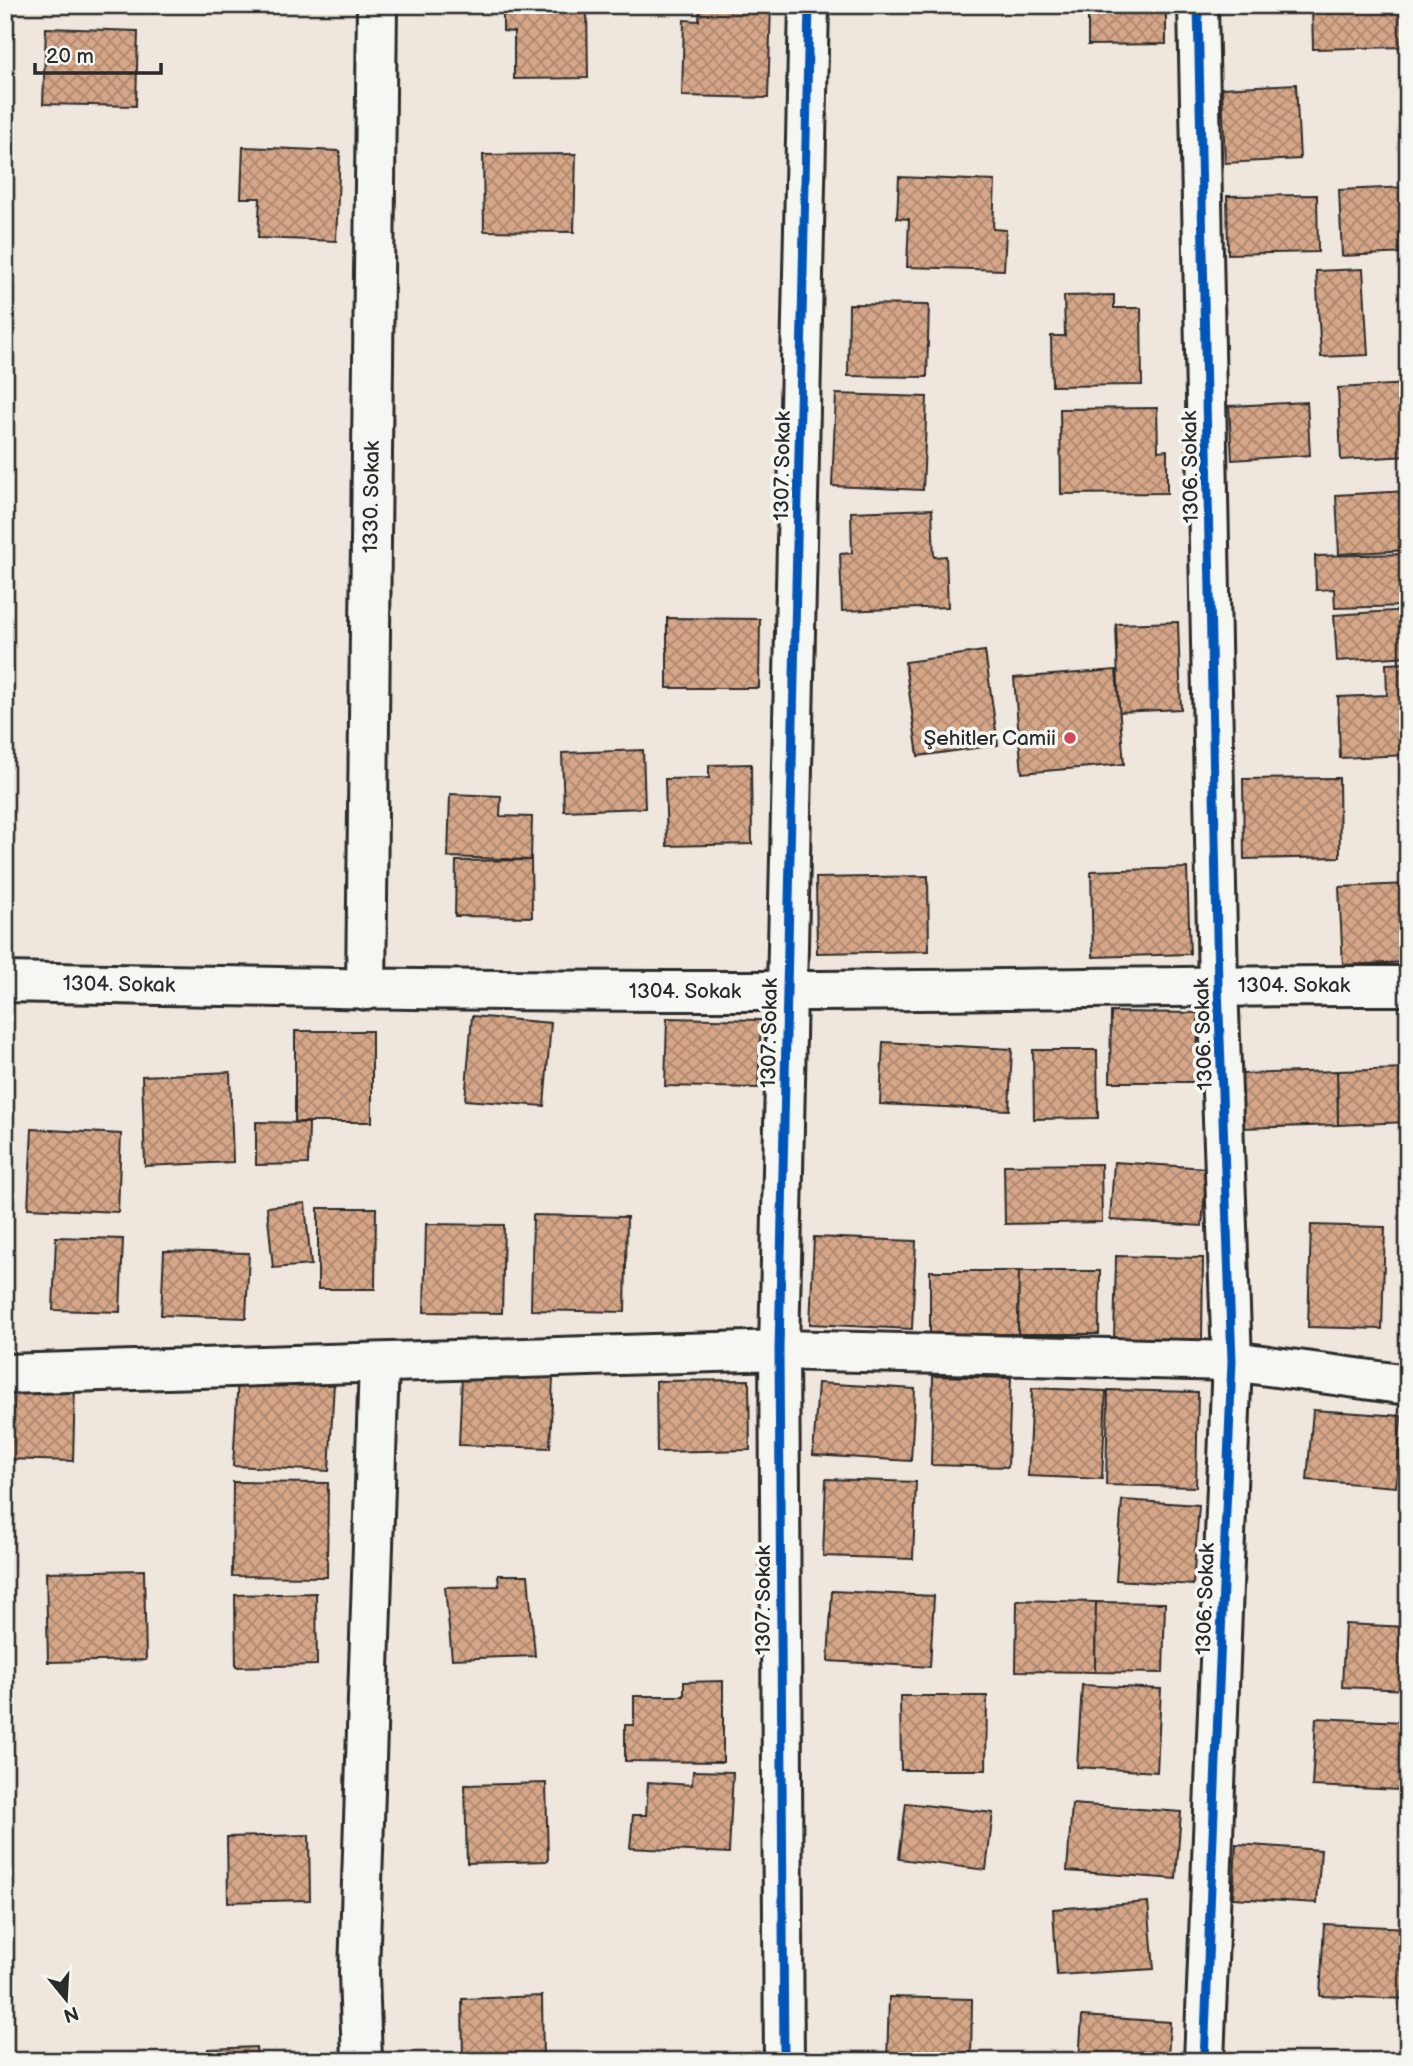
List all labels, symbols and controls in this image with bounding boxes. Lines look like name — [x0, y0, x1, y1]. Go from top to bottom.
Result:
scale bar — [35, 32, 161, 76]
text: 20 m — [46, 44, 94, 69]
street label: 1307. Sokak — [769, 410, 796, 521]
street label: 1306. Sokak — [1177, 410, 1204, 523]
street label: 1330. Sokak — [358, 440, 385, 553]
place label: Şehitler Camii — [924, 726, 1056, 751]
marker: Şehitler Camii — [1062, 730, 1078, 746]
street label: 1304. Sokak — [63, 971, 176, 998]
street label: 1304. Sokak — [1238, 973, 1351, 998]
street label: 1307. Sokak — [756, 977, 783, 1088]
street label: 1306. Sokak — [1189, 977, 1218, 1091]
street label: 1304. Sokak — [629, 979, 742, 1004]
street label: 1306. Sokak — [1191, 1542, 1220, 1656]
street label: 1307. Sokak — [751, 1544, 776, 1655]
north arrow — [32, 1965, 102, 2035]
text: N — [60, 2001, 81, 2027]

